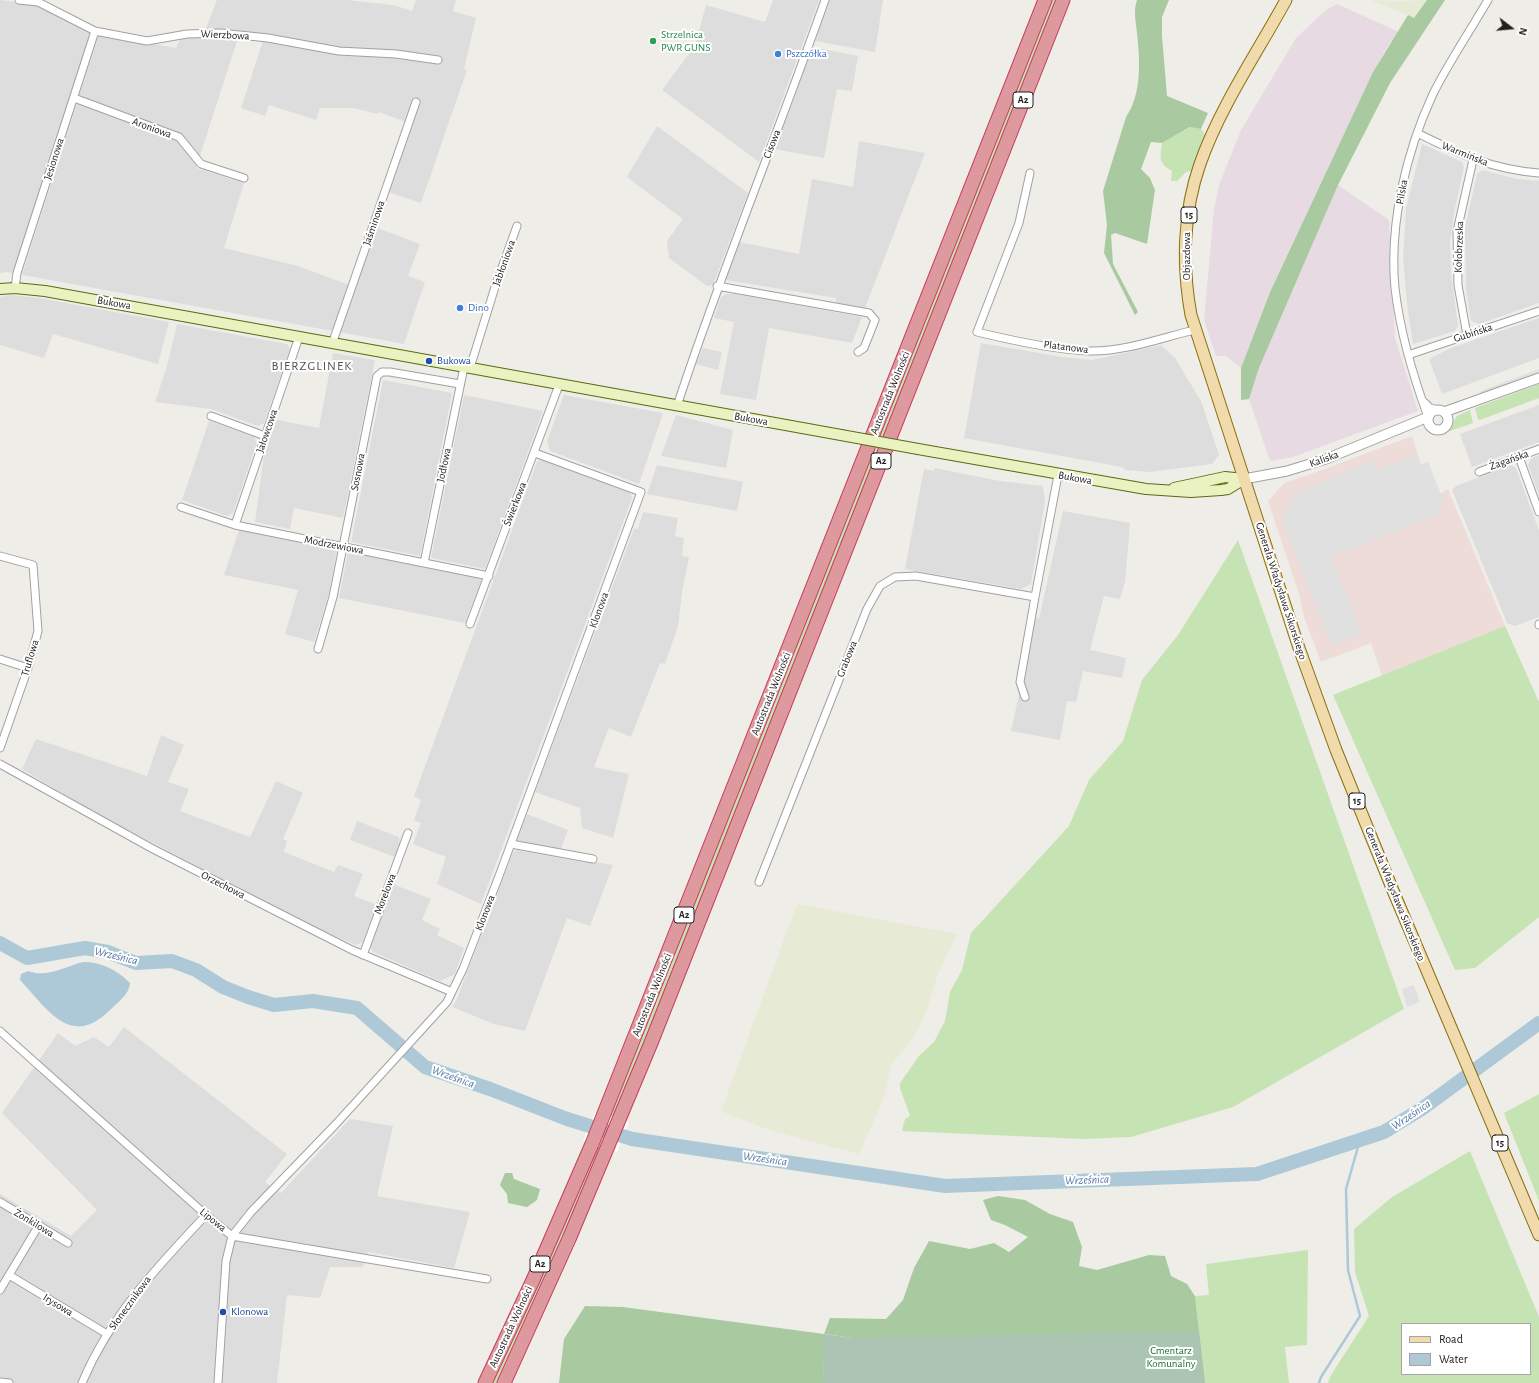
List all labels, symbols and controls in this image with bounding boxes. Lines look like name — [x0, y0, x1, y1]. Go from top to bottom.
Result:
north arrow — [1491, 8, 1531, 48]
text: N — [1517, 26, 1529, 37]
street label: Wierzbowa — [200, 27, 250, 43]
place label: Strzelnica PWR GUNS — [661, 28, 710, 54]
marker: Strzelnica PWR GUNS — [648, 36, 658, 46]
place label: Pszczółka — [786, 47, 827, 61]
marker: Pszczółka — [773, 49, 783, 59]
road number: A2 — [1013, 92, 1033, 108]
street label: Aroniowa — [130, 115, 174, 141]
street label: Cisowa — [760, 128, 784, 160]
street label: Jesionowa — [41, 136, 67, 182]
street label: Warmińska — [1440, 139, 1490, 169]
street label: Pilska — [1393, 179, 1411, 205]
street label: Jaśminowa — [360, 199, 388, 247]
road number: 15 — [1181, 207, 1197, 223]
street label: Kołobrzeska — [1451, 221, 1467, 273]
street label: Objazdowa — [1180, 232, 1194, 280]
street label: Jabłoniowa — [490, 238, 518, 288]
street label: Bukowa — [96, 294, 132, 312]
place label: Dino — [468, 301, 489, 315]
marker: Dino — [455, 303, 465, 313]
street label: Gubińska — [1452, 321, 1494, 345]
street label: Platanowa — [1043, 338, 1089, 356]
street label: Autostrada Wolności — [867, 349, 913, 437]
place label: Bukowa — [437, 354, 471, 368]
marker: Bukowa — [424, 356, 434, 366]
district label: BIERZGLINEK — [272, 358, 352, 374]
street label: Jałowcowa — [253, 407, 281, 455]
street label: Bukowa — [733, 410, 769, 428]
street label: Jodłowa — [434, 447, 454, 483]
street label: Żagańska — [1488, 447, 1530, 473]
street label: Kaliska — [1307, 448, 1341, 470]
street label: Sosnowa — [348, 452, 368, 492]
road number: A2 — [871, 453, 891, 469]
street label: Bukowa — [1057, 469, 1093, 487]
street label: Świerkowa — [501, 480, 529, 528]
street label: Generała Władysława Sikorskiego — [1253, 521, 1309, 661]
street label: Modrzewiowa — [303, 533, 365, 557]
street label: Klonowa — [586, 590, 612, 630]
street label: Truflowa — [18, 638, 42, 678]
street label: Grabowa — [834, 639, 860, 679]
street label: Autostrada Wolności — [748, 650, 794, 738]
road number: 15 — [1349, 793, 1365, 809]
street label: Generała Władysława Sikorskiego — [1362, 825, 1428, 963]
street label: Orzechowa — [199, 868, 247, 902]
street label: Morelowa — [371, 872, 399, 916]
street label: Klonowa — [472, 893, 498, 933]
road number: A2 — [674, 907, 694, 923]
water label: Wrześnica — [93, 944, 139, 968]
street label: Autostrada Wolności — [629, 951, 675, 1039]
water label: Wrześnica — [430, 1063, 476, 1091]
water label: Wrześnica — [1389, 1097, 1433, 1133]
road number: 15 — [1492, 1135, 1508, 1151]
water label: Wrześnica — [742, 1149, 788, 1169]
water label: Wrześnica — [1065, 1172, 1109, 1188]
street label: Lipowa — [197, 1205, 229, 1235]
street label: Żonkilowa — [12, 1206, 56, 1240]
road number: A2 — [530, 1256, 550, 1272]
street label: Słonecznikowa — [106, 1273, 154, 1333]
street label: Autostrada Wolności — [486, 1284, 536, 1370]
street label: Irysowa — [41, 1291, 75, 1319]
place label: Klonowa — [231, 1305, 268, 1319]
marker: Klonowa — [218, 1307, 228, 1317]
legend — [1401, 1323, 1531, 1375]
text: Road — [1439, 1333, 1463, 1345]
park label: Cmentarz Komunalny — [1147, 1344, 1195, 1370]
text: Water — [1439, 1353, 1468, 1365]

